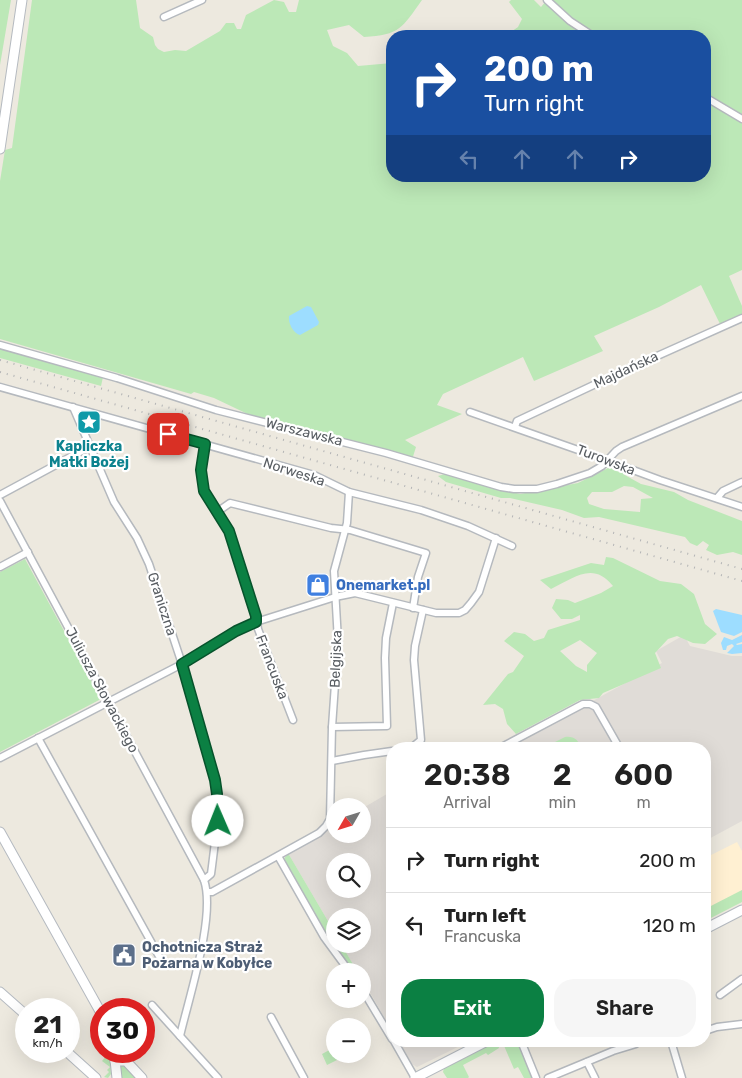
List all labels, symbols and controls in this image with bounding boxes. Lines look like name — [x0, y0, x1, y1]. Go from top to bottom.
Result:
text: 200 m — [484, 48, 594, 90]
icon: right — [401, 50, 466, 115]
text: Turn right — [484, 90, 584, 117]
icon: left — [455, 145, 483, 173]
icon: ahead — [508, 145, 536, 173]
icon: ahead — [561, 145, 589, 173]
icon: right — [614, 145, 642, 173]
street label: Majdańska — [591, 348, 661, 392]
place icon: Kapliczka Matki Bożej — [76, 409, 102, 435]
pin — [147, 413, 189, 455]
street label: Warszawska — [264, 414, 344, 450]
icon: arrive — [154, 420, 182, 448]
place label: Kapliczka Matki Bożej — [49, 438, 129, 471]
street label: Turowska — [574, 441, 638, 479]
street label: Norweska — [261, 454, 327, 490]
street label: Graniczna — [144, 570, 180, 638]
shop icon: Onemarket.pl — [305, 572, 331, 598]
place label: Onemarket.pl — [336, 577, 430, 594]
street label: Juliusza Słowackiego — [62, 624, 142, 756]
street label: Belgijska — [326, 630, 346, 688]
street label: Francuska — [252, 632, 292, 702]
text: 20:38 — [424, 757, 511, 793]
text: 2 — [553, 757, 572, 793]
text: 600 — [614, 757, 673, 793]
text: Arrival — [443, 793, 491, 812]
text: min — [548, 793, 576, 812]
text: m — [636, 793, 651, 812]
position arrow — [191, 794, 243, 846]
north arrow — [326, 798, 371, 842]
map controls — [326, 798, 371, 1063]
icon: right — [401, 846, 429, 874]
text: Turn right — [444, 849, 539, 872]
text: 200 m — [639, 849, 696, 872]
button: search — [326, 853, 371, 898]
text: Turn left — [444, 904, 526, 927]
button: layers — [326, 908, 371, 953]
icon: left — [401, 911, 429, 939]
text: 120 m — [643, 914, 696, 937]
text: Francuska — [444, 927, 521, 946]
place label: Ochotnicza Straż Pożarna w Kobyłce — [142, 939, 272, 972]
public building icon: Ochotnicza Straż Pożarna w Kobyłce — [111, 942, 137, 968]
button: + — [326, 963, 371, 1008]
button: Exit — [401, 979, 544, 1037]
button: Share — [554, 979, 696, 1037]
speed limit sign: 30 — [90, 998, 155, 1063]
text: 21 — [33, 1010, 62, 1039]
button: − — [326, 1018, 371, 1063]
text: km/h — [33, 1036, 62, 1050]

